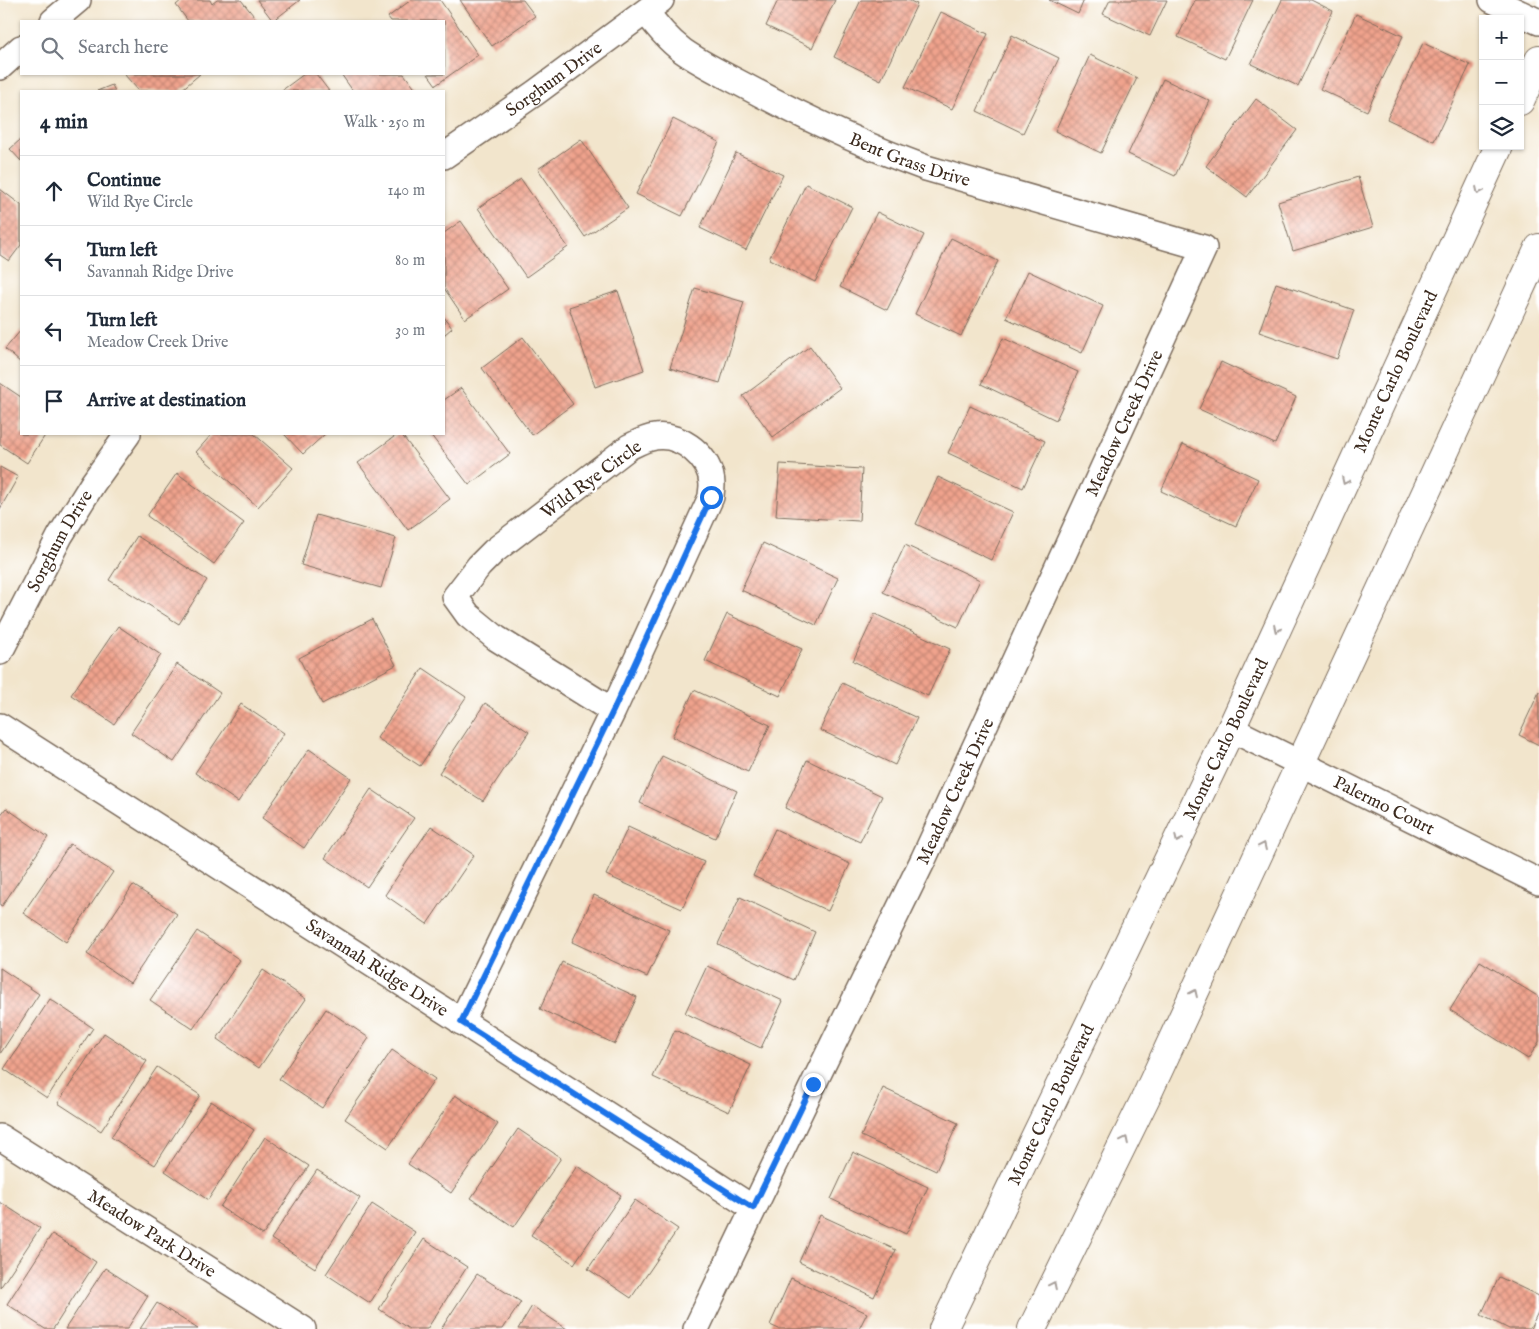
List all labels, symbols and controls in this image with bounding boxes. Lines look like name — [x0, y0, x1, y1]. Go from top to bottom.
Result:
map controls — [1479, 15, 1524, 150]
button: + — [1479, 15, 1524, 60]
search box — [20, 20, 445, 75]
icon: search — [38, 34, 66, 62]
text: Search here — [78, 36, 169, 60]
street label: Sorghum Drive — [502, 37, 607, 123]
button: − — [1479, 60, 1524, 105]
button: layers — [1479, 105, 1524, 150]
text: 4 min — [40, 109, 88, 136]
text: Walk · 250 m — [343, 113, 425, 133]
street label: Bent Grass Drive — [845, 128, 973, 193]
text: Continue — [87, 169, 161, 193]
icon: ahead — [40, 177, 68, 205]
text: 140 m — [387, 181, 425, 201]
one-way arrow — [1475, 185, 1485, 194]
text: Wild Rye Circle — [87, 193, 193, 213]
text: Turn left — [87, 239, 158, 263]
icon: left — [40, 247, 68, 275]
text: 80 m — [395, 251, 425, 271]
text: Savannah Ridge Drive — [87, 263, 233, 283]
street label: Monte Carlo Boulevard — [1349, 287, 1444, 457]
text: Turn left — [87, 309, 158, 333]
icon: left — [40, 317, 68, 345]
text: 30 m — [395, 321, 425, 341]
text: Meadow Creek Drive — [87, 333, 228, 353]
street label: Meadow Creek Drive — [1081, 347, 1169, 501]
icon: arrive — [40, 387, 68, 415]
text: Arrive at destination — [87, 389, 246, 413]
street label: Wild Rye Circle — [537, 436, 647, 525]
one-way arrow — [1341, 476, 1351, 485]
street label: Sorghum Drive — [23, 486, 99, 597]
route start — [700, 486, 723, 509]
one-way arrow — [1273, 624, 1283, 633]
street label: Monte Carlo Boulevard — [1179, 655, 1275, 824]
street label: Meadow Creek Drive — [912, 715, 1000, 869]
street label: Palermo Court — [1329, 772, 1438, 841]
one-way arrow — [1174, 834, 1184, 843]
one-way arrow — [1257, 842, 1267, 851]
street label: Savannah Ridge Drive — [301, 915, 452, 1023]
one-way arrow — [1188, 989, 1199, 998]
street label: Monte Carlo Boulevard — [1004, 1020, 1101, 1189]
route end — [802, 1073, 825, 1096]
one-way arrow — [1119, 1136, 1129, 1145]
street label: Meadow Park Drive — [83, 1185, 220, 1284]
one-way arrow — [1047, 1282, 1057, 1291]

